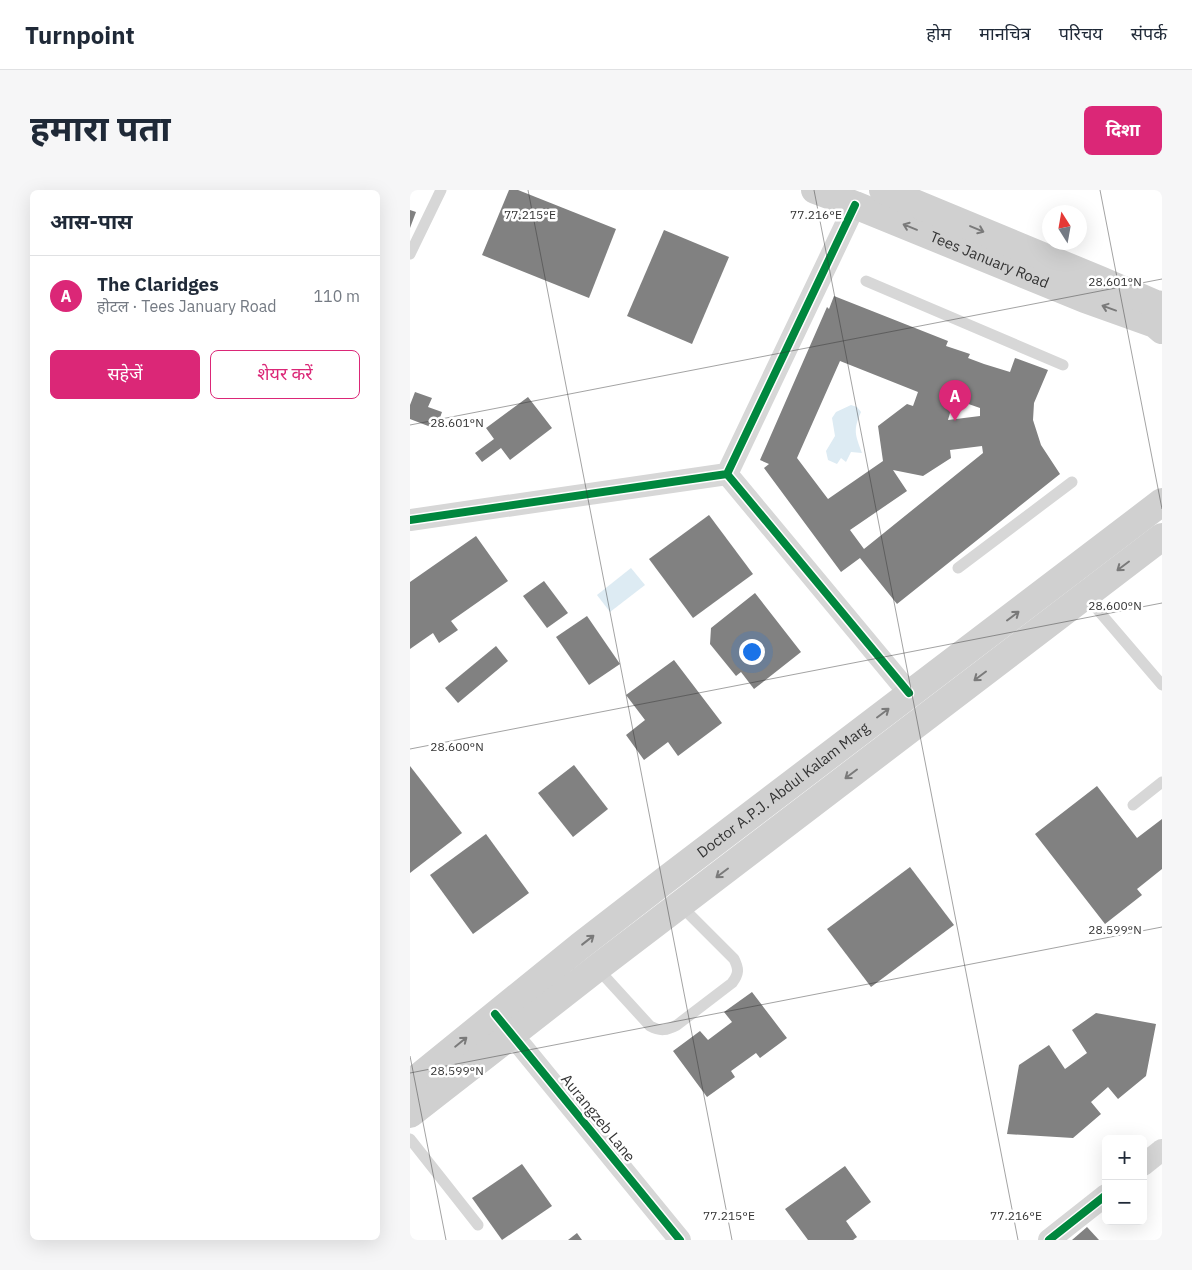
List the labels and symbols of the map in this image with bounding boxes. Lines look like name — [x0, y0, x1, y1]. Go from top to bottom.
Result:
north arrow — [1042, 205, 1087, 250]
text: 77.215°E — [504, 207, 556, 222]
text: 77.216°E — [790, 207, 842, 222]
one-way arrow — [903, 222, 918, 232]
one-way arrow — [969, 225, 984, 234]
street label: Tees January Road — [927, 227, 1052, 292]
text: 28.601°N — [1088, 274, 1142, 289]
one-way arrow — [1102, 303, 1118, 312]
pin: A — [939, 380, 971, 421]
text: 28.601°N — [430, 415, 484, 430]
one-way arrow — [1117, 561, 1130, 572]
text: 28.600°N — [1088, 598, 1142, 613]
one-way arrow — [1006, 610, 1019, 621]
your location — [739, 639, 765, 665]
one-way arrow — [974, 670, 987, 681]
one-way arrow — [876, 708, 889, 719]
street label: Doctor A.P.J. Abdul Kalam Marg — [693, 718, 873, 862]
text: 28.600°N — [430, 739, 484, 754]
one-way arrow — [845, 769, 858, 780]
one-way arrow — [715, 868, 729, 878]
text: 28.599°N — [1088, 922, 1142, 937]
one-way arrow — [581, 935, 594, 946]
one-way arrow — [454, 1037, 467, 1048]
text: 28.599°N — [430, 1063, 484, 1078]
street label: Aurangzeb Lane — [557, 1070, 640, 1165]
text: 77.215°E — [703, 1208, 755, 1223]
text: 77.216°E — [990, 1208, 1042, 1223]

